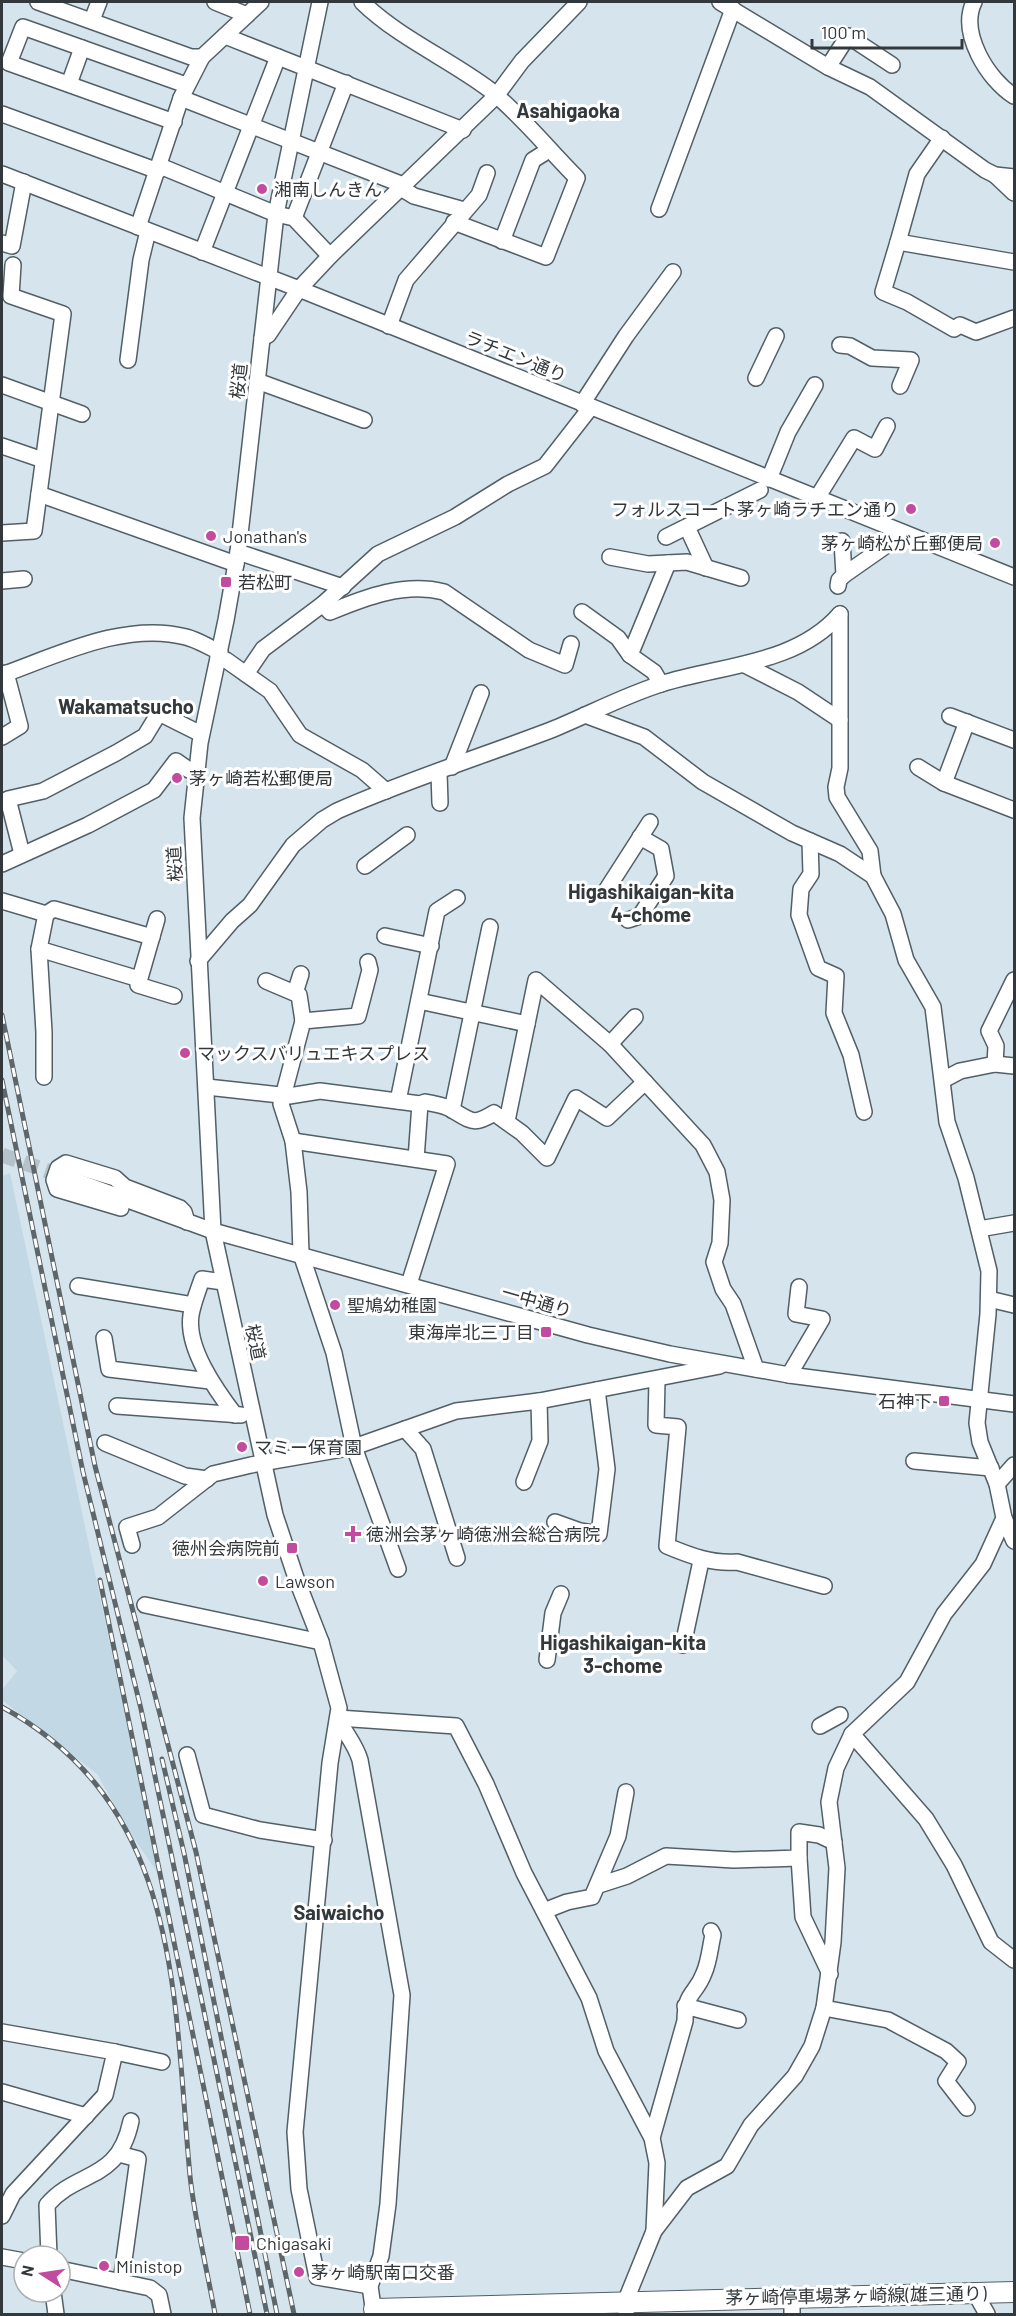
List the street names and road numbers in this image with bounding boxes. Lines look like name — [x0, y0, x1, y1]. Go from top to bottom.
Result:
street label: ラチエン通り — [462, 326, 570, 386]
street label: 桜道 — [225, 362, 251, 400]
street label: 桜道 — [162, 845, 186, 883]
street label: 一中通り — [499, 1281, 575, 1321]
street label: 桜道 — [241, 1322, 271, 1362]
street label: 茅ヶ崎停車場茅ヶ崎線(雄三通り) — [725, 2282, 987, 2308]

